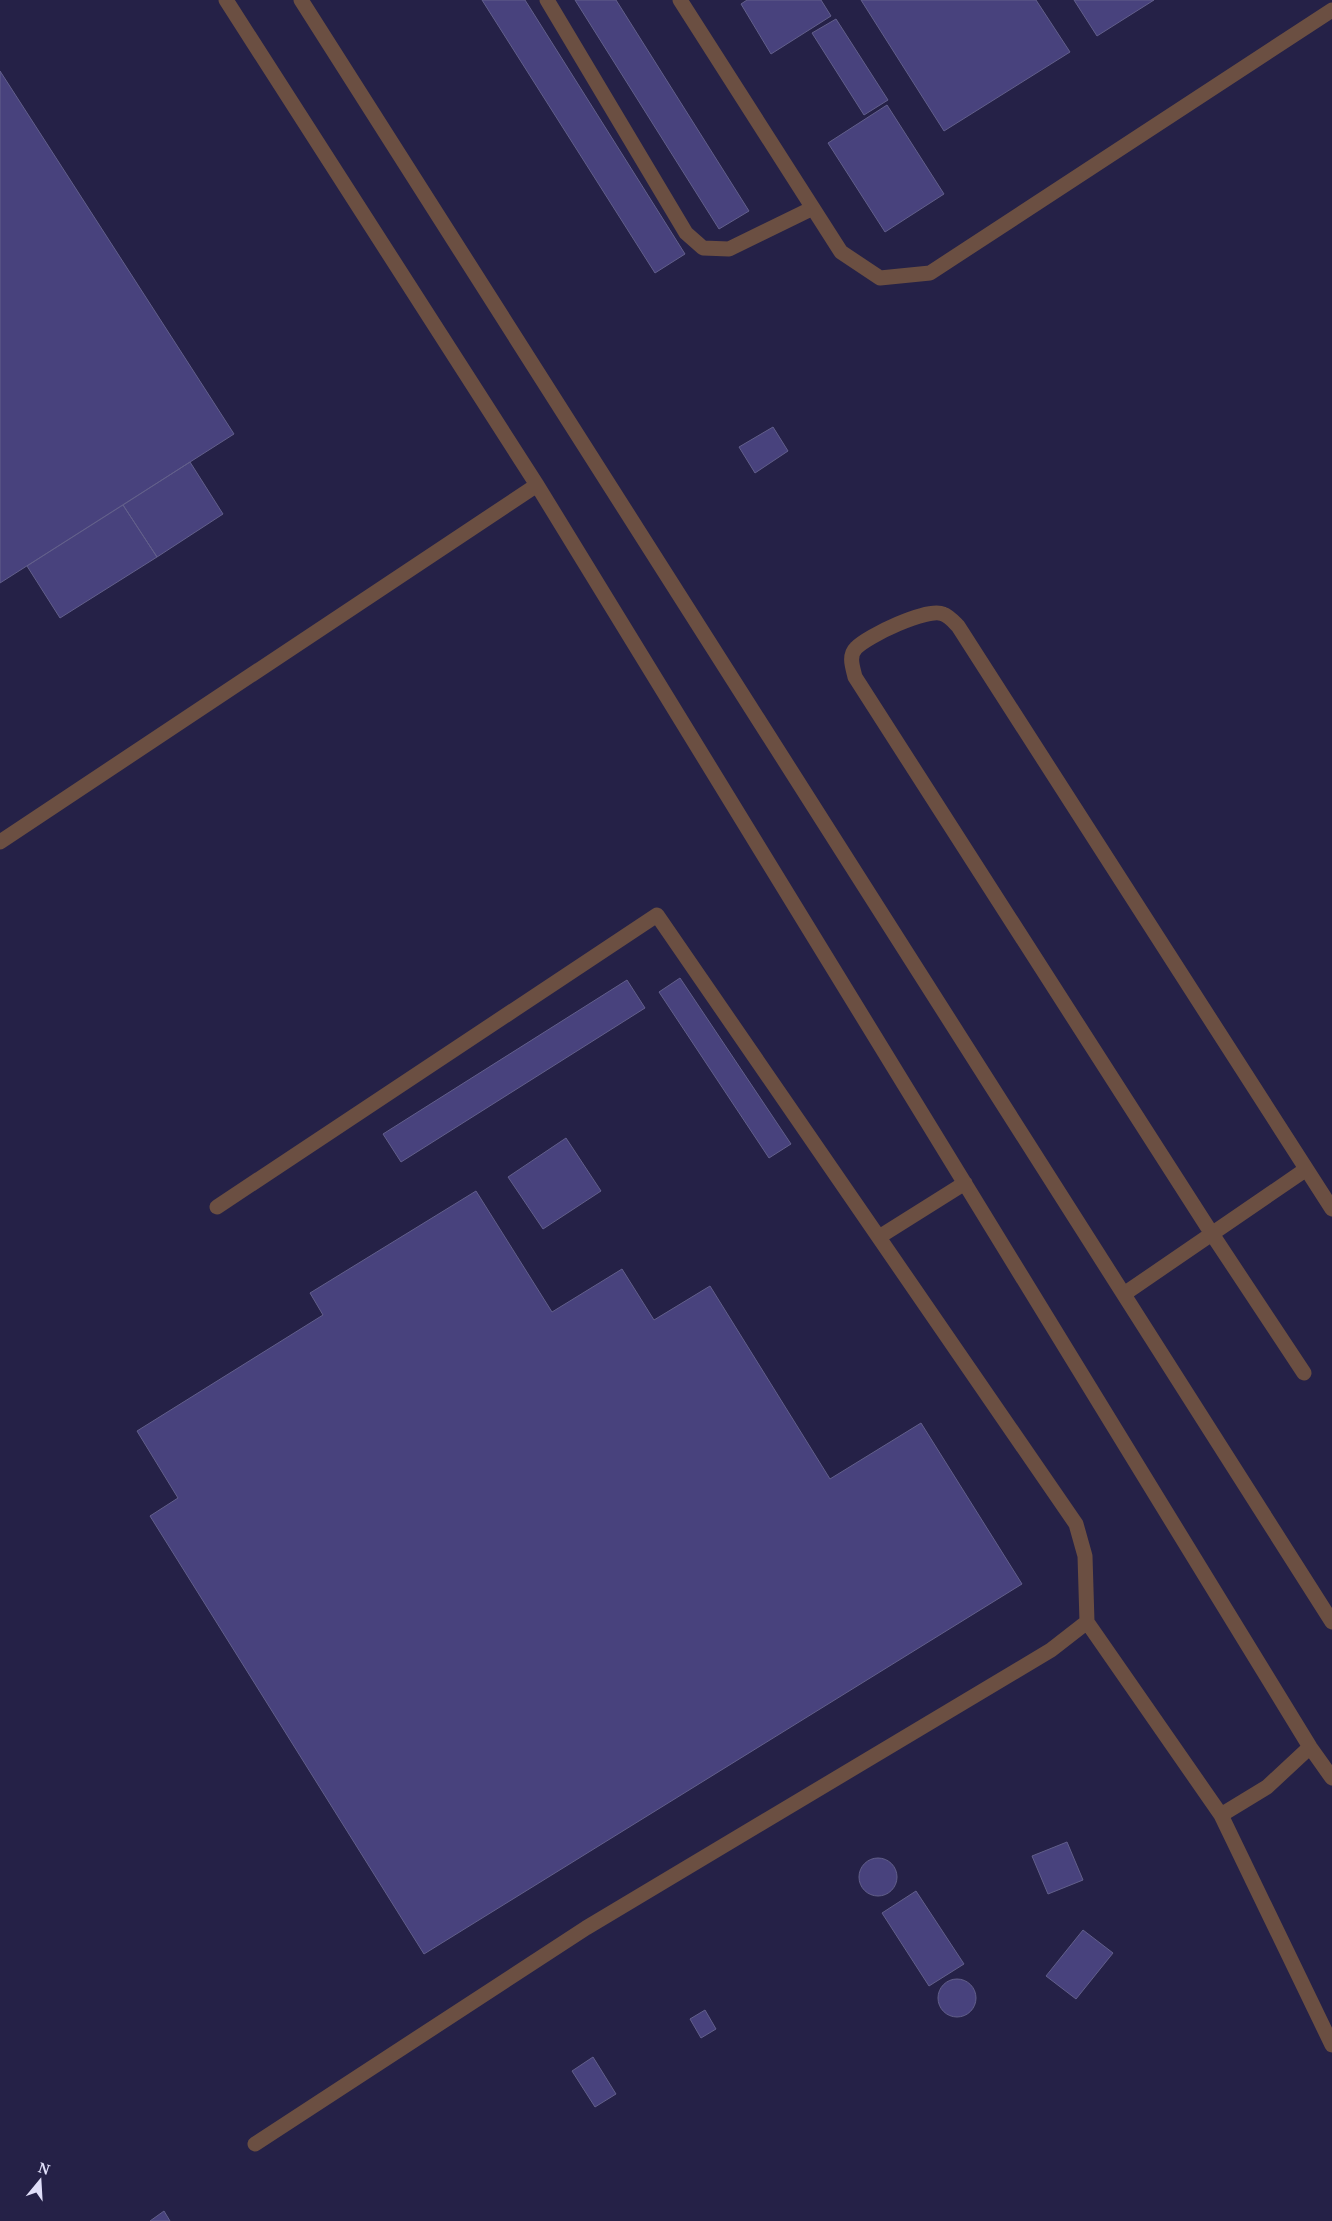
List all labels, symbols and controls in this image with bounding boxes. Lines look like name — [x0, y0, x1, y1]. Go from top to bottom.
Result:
north arrow — [15, 2156, 65, 2206]
text: N — [36, 2157, 52, 2179]

